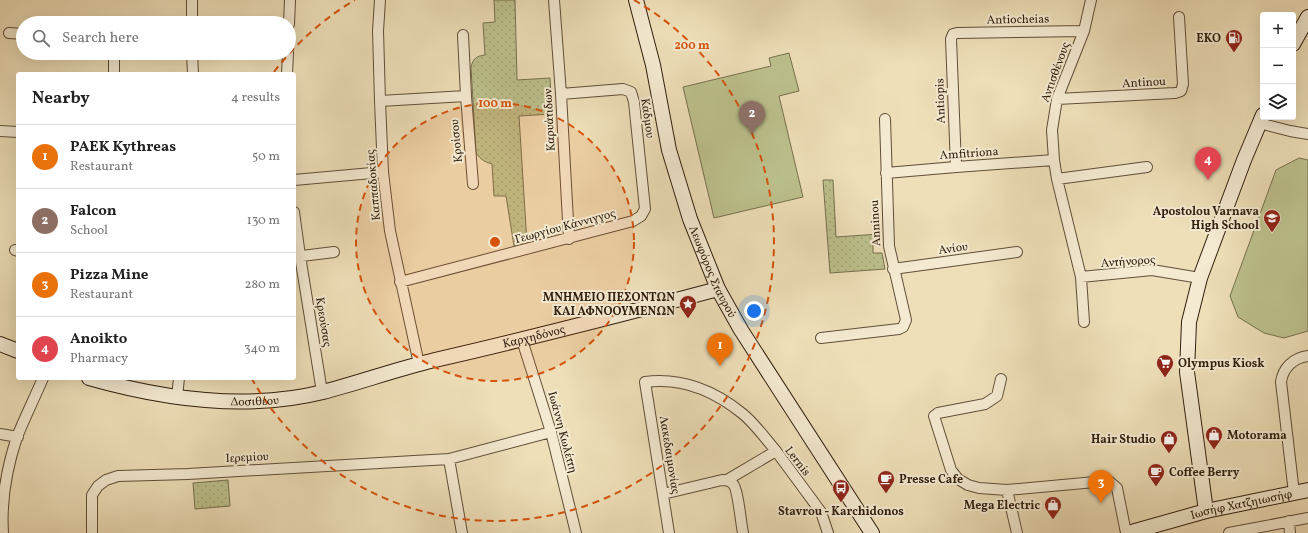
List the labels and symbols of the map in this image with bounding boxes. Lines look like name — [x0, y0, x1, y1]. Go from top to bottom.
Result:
street label: Antiocheias — [987, 11, 1049, 29]
fuel station icon: EKO — [1224, 28, 1244, 53]
place label: EKO — [1196, 31, 1221, 47]
text: 200 m — [674, 38, 710, 54]
street label: Αντισθένους — [1038, 40, 1074, 105]
street label: Antinou — [1122, 74, 1167, 92]
street label: Antiopis — [932, 78, 950, 124]
street label: Καρυάτιδων — [540, 88, 560, 152]
text: 100 m — [478, 96, 512, 112]
street label: Κάδμου — [636, 97, 658, 139]
pin: 2 — [739, 101, 765, 134]
street label: Κροίσου — [447, 118, 467, 163]
street label: Amfitriona — [939, 144, 999, 164]
pin: 4 — [1195, 147, 1221, 180]
street label: Καππαδοκίας — [363, 149, 385, 221]
street label: Anninou — [867, 199, 885, 247]
place label: Apostolou Varnava High School — [1153, 204, 1259, 234]
street label: Γεωργίου Κάννιγγος — [513, 206, 617, 248]
school or university icon: Apostolou Varnava High School — [1262, 208, 1282, 233]
street label: Λεωφόρος Σταυρού — [684, 223, 740, 321]
centre of rings — [488, 235, 502, 249]
street label: Ανίου — [937, 239, 969, 259]
street label: Αντήνορος — [1100, 252, 1156, 272]
place label: ΜΝΗΜΕΙΟ ΠΕΣΟΝΤΩΝ ΚΑΙ ΑΦΝΟΟΥΜΕΝΩΝ — [543, 290, 675, 320]
place icon: ΜΝΗΜΕΙΟ ΠΕΣΟΝΤΩΝ ΚΑΙ ΑΦΝΟΟΥΜΕΝΩΝ — [678, 294, 698, 319]
street label: Κρεούσας — [311, 296, 335, 348]
your location — [744, 301, 764, 321]
street label: Καρχηδόνος — [501, 322, 567, 353]
pin: 1 — [707, 333, 733, 366]
supermarket icon: Olympus Kiosk — [1155, 353, 1175, 378]
place label: Olympus Kiosk — [1178, 356, 1265, 372]
street label: Ιωάννη Κωλέττη — [543, 390, 581, 475]
street label: Δοσιθέου — [230, 393, 280, 411]
street label: Λακεδαιμονίας — [655, 415, 683, 495]
shop icon: Motorama — [1204, 425, 1224, 450]
place label: Motorama — [1227, 428, 1287, 444]
shop icon: Hair Studio — [1159, 429, 1179, 454]
place label: Hair Studio — [1091, 432, 1156, 448]
street label: Lernis — [781, 444, 814, 480]
street label: Ιερεμίου — [225, 449, 269, 467]
cafe icon: Coffee Berry — [1146, 462, 1166, 487]
place label: Coffee Berry — [1169, 465, 1240, 481]
cafe icon: Presse Cafe — [876, 469, 896, 494]
pin: 3 — [1088, 470, 1114, 503]
place label: Presse Cafe — [899, 472, 963, 488]
bus stop icon: Stavrou - Karchidonos — [831, 478, 851, 503]
street label: Ιωσήφ Χατζηιωσήφ — [1189, 486, 1294, 524]
shop icon: Mega Electric — [1043, 495, 1063, 520]
place label: Mega Electric — [964, 498, 1040, 514]
place label: Stavrou - Karchidonos — [778, 504, 904, 520]

